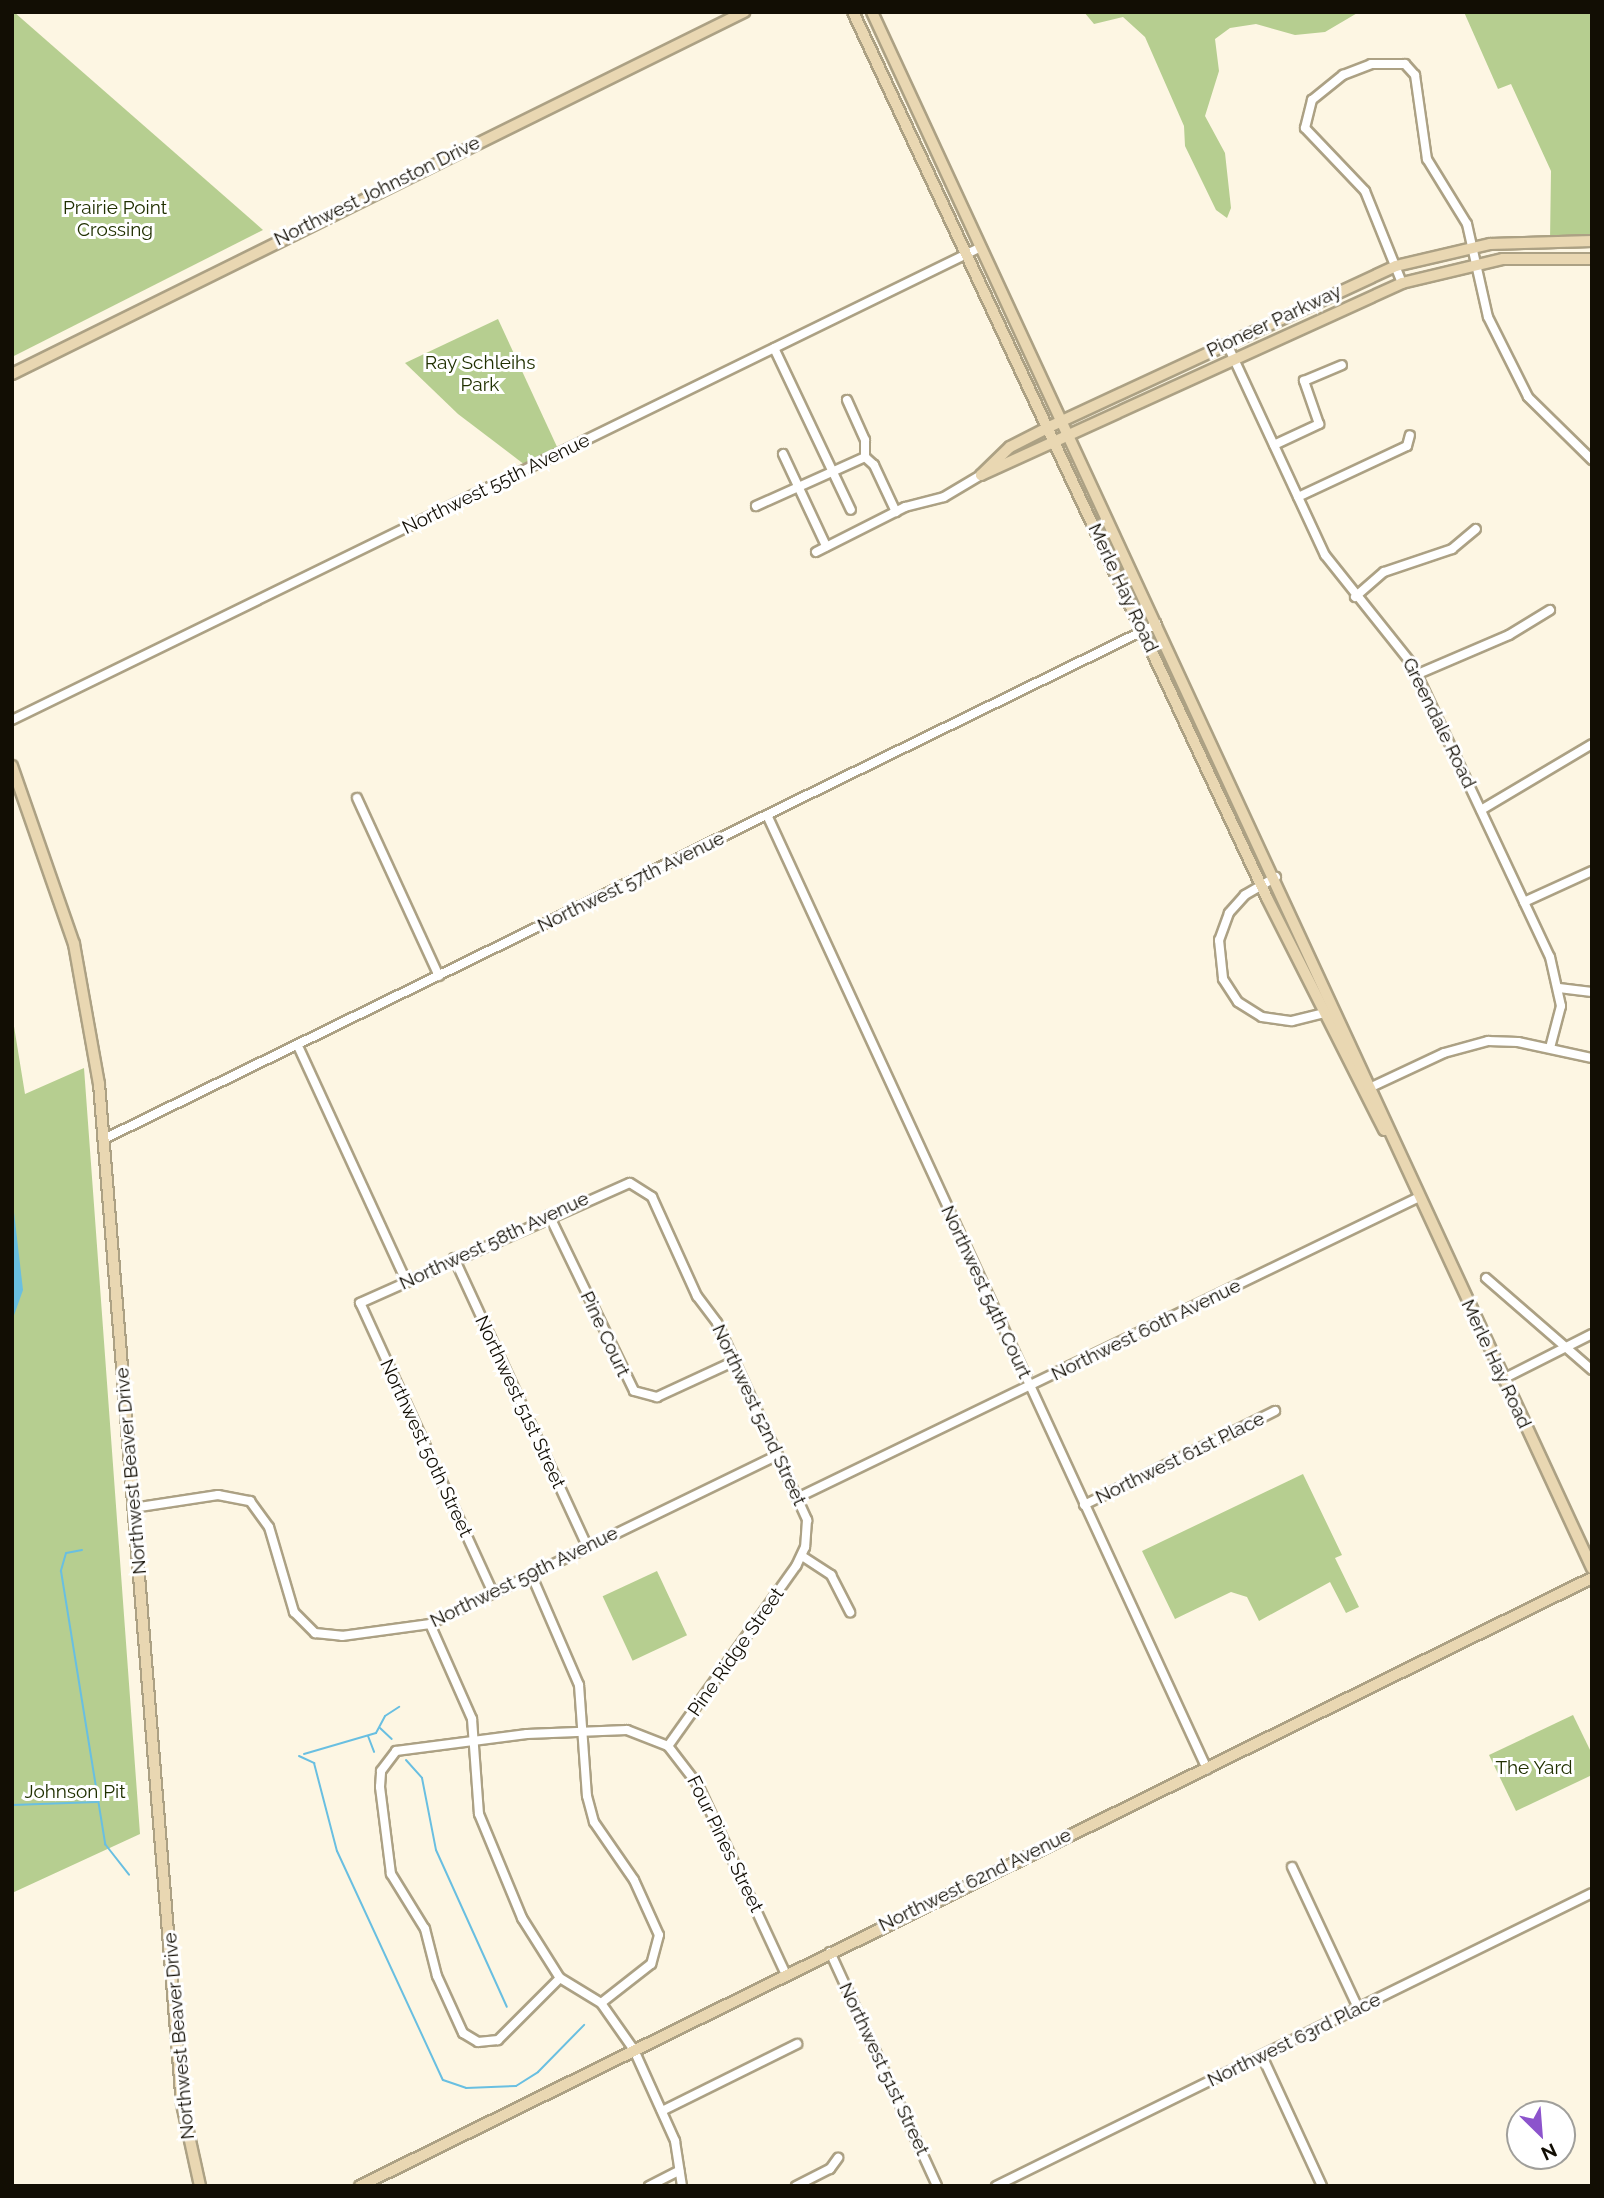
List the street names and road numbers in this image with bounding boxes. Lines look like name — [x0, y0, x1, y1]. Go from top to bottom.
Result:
street label: Northwest Johnston Drive — [270, 131, 484, 251]
street label: Pioneer Parkway — [1203, 280, 1345, 362]
street label: Northwest 55th Avenue — [398, 429, 594, 539]
street label: Merle Hay Road — [1083, 520, 1163, 656]
street label: Greendale Road — [1398, 654, 1480, 792]
street label: Northwest 57th Avenue — [534, 827, 728, 937]
street label: Northwest 58th Avenue — [395, 1187, 593, 1295]
street label: Northwest 54th Court — [936, 1202, 1036, 1382]
street label: Northwest 60th Avenue — [1047, 1274, 1245, 1386]
street label: Pine Court — [575, 1288, 635, 1380]
street label: Merle Hay Road — [1456, 1296, 1536, 1432]
street label: Northwest 51st Street — [470, 1312, 570, 1492]
street label: Northwest 52nd Street — [707, 1321, 811, 1509]
street label: Northwest 50th Street — [375, 1356, 477, 1540]
street label: Northwest Beaver Drive — [111, 1366, 151, 1576]
street label: Northwest 61st Place — [1092, 1407, 1268, 1509]
street label: Northwest 59th Avenue — [426, 1521, 622, 1633]
street label: Pine Ridge Street — [683, 1583, 789, 1721]
street label: Four Pines Street — [682, 1772, 768, 1916]
street label: Northwest 62nd Avenue — [875, 1823, 1075, 1937]
street label: Northwest Beaver Drive — [159, 1931, 199, 2141]
street label: Northwest 51st Street — [834, 1979, 934, 2159]
street label: Northwest 63rd Place — [1204, 1988, 1384, 2092]

